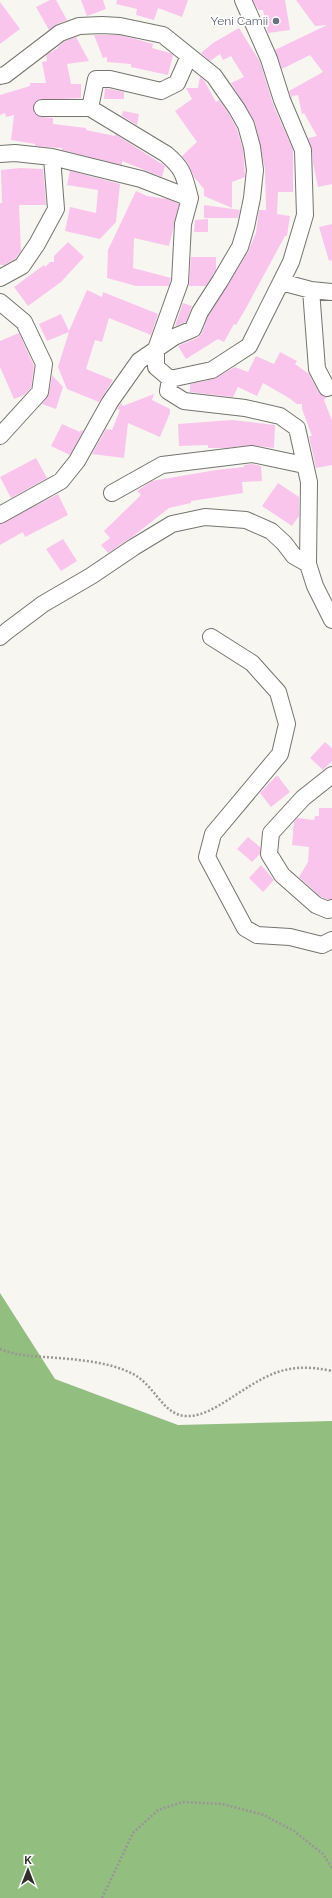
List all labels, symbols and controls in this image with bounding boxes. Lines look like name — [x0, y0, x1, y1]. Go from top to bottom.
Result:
place label: Yeni Camii — [211, 14, 268, 28]
marker: Yeni Camii — [271, 16, 281, 26]
north arrow — [8, 1850, 48, 1890]
text: K — [24, 1854, 32, 1867]

